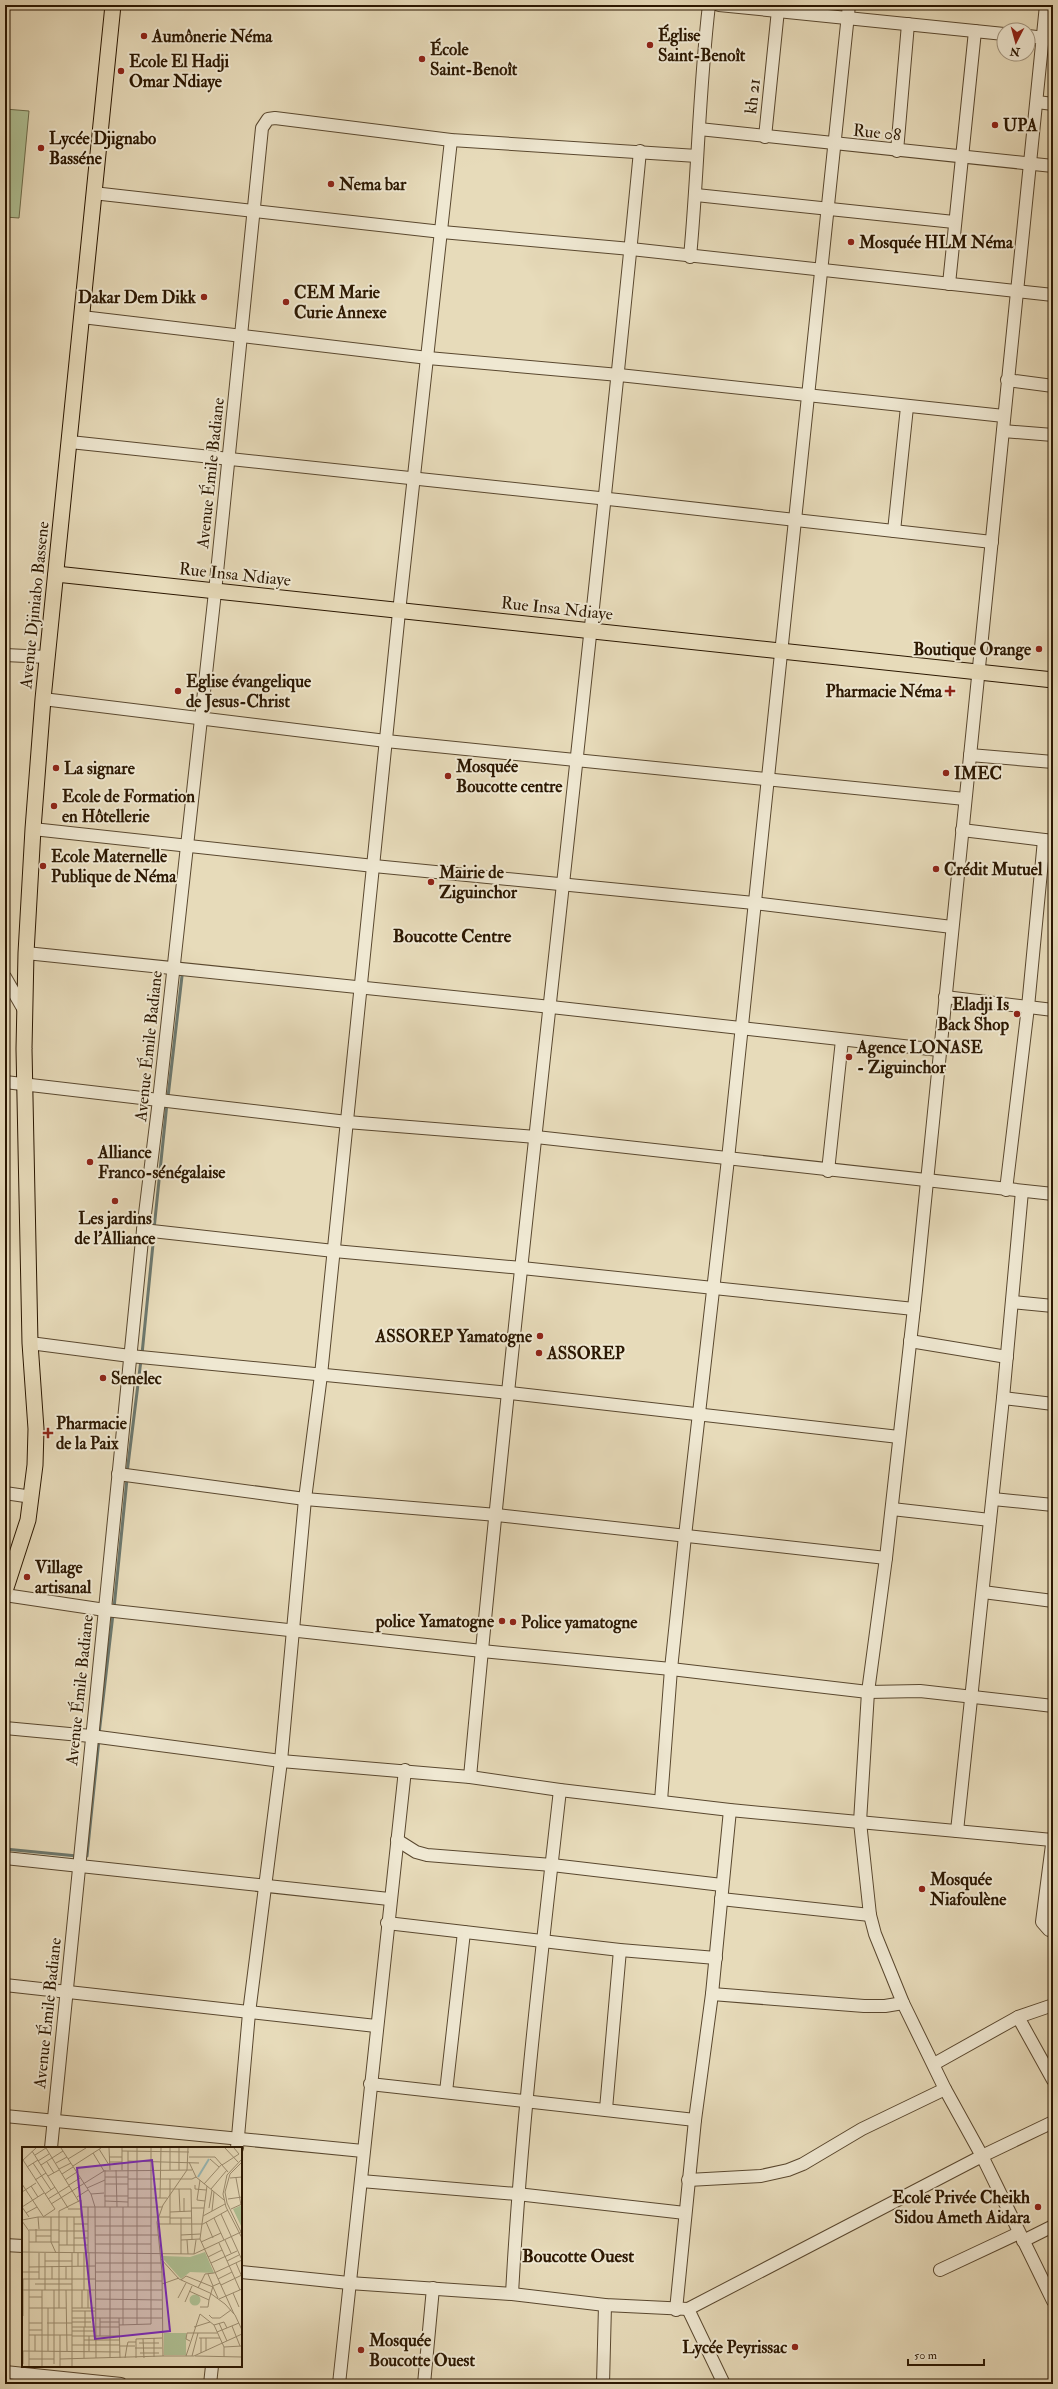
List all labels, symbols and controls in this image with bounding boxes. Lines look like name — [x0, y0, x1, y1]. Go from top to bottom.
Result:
north arrow — [996, 22, 1036, 62]
place label: Église Saint-Benoît — [658, 23, 746, 66]
place label: Aumônerie Néma — [151, 26, 273, 47]
marker: Aumônerie Néma — [139, 31, 149, 41]
place label: École Saint-Benoît — [430, 37, 518, 80]
marker: Église Saint-Benoît — [645, 40, 655, 50]
text: N — [1008, 44, 1022, 59]
place label: Ecole El Hadji Omar Ndiaye — [129, 51, 230, 93]
marker: École Saint-Benoît — [417, 54, 427, 64]
marker: Ecole El Hadji Omar Ndiaye — [116, 66, 126, 76]
street label: kh 21 — [740, 77, 765, 115]
place label: UPA — [1003, 115, 1038, 136]
street label: Rue 08 — [852, 120, 902, 145]
marker: UPA — [990, 120, 1000, 130]
place label: Lycée Djignabo Basséne — [49, 128, 156, 169]
marker: Lycée Djignabo Basséne — [36, 143, 46, 153]
place label: Nema bar — [338, 174, 407, 195]
marker: Nema bar — [326, 179, 336, 189]
place label: Mosquée HLM Néma — [858, 232, 1014, 254]
marker: Mosquée HLM Néma — [846, 237, 856, 247]
place label: CEM Marie Curie Annexe — [294, 282, 387, 323]
place label: Dakar Dem Dikk — [78, 287, 197, 308]
marker: Dakar Dem Dikk — [199, 292, 209, 302]
marker: CEM Marie Curie Annexe — [281, 297, 291, 307]
street label: Avenue Émile Badiane — [191, 396, 229, 551]
street label: Avenue Djiniabo Bassene — [15, 520, 54, 691]
street label: Rue Insa Ndiaye — [178, 558, 292, 592]
street label: Rue Insa Ndiaye — [500, 592, 614, 626]
place label: Boutique Orange — [913, 639, 1032, 661]
marker: Boutique Orange — [1034, 644, 1044, 654]
place label: Eglise évangelique de Jesus-Christ — [186, 671, 312, 713]
place label: Pharmacie Néma — [826, 681, 943, 702]
marker: Eglise évangelique de Jesus-Christ — [173, 686, 183, 696]
marker: Pharmacie Néma — [945, 686, 955, 696]
place label: Mosquée Boucotte centre — [455, 756, 563, 797]
place label: La signare — [64, 758, 136, 780]
marker: La signare — [51, 763, 61, 773]
place label: IMEC — [954, 763, 1002, 784]
marker: IMEC — [941, 768, 951, 778]
marker: Mosquée Boucotte centre — [443, 771, 453, 781]
place label: Ecole de Formation en Hôtellerie — [62, 786, 195, 827]
marker: Ecole de Formation en Hôtellerie — [49, 801, 59, 811]
place label: Ecole Maternelle Publique de Néma — [51, 846, 177, 888]
place label: Crédit Mutuel — [944, 859, 1043, 880]
marker: Ecole Maternelle Publique de Néma — [38, 861, 48, 871]
place label: Mairie de Ziguinchor — [438, 862, 518, 904]
marker: Crédit Mutuel — [931, 864, 941, 874]
marker: Mairie de Ziguinchor — [426, 877, 436, 887]
district label: Boucotte Centre — [393, 925, 512, 948]
street label: Avenue Émile Badiane — [129, 969, 167, 1124]
place label: Eladji Is Back Shop — [937, 994, 1009, 1036]
marker: Eladji Is Back Shop — [1012, 1009, 1022, 1019]
place label: Agence LONASE - Ziguinchor — [856, 1037, 984, 1079]
marker: Agence LONASE - Ziguinchor — [844, 1052, 854, 1062]
place label: Alliance Franco-sénégalaise — [97, 1142, 226, 1184]
marker: Alliance Franco-sénégalaise — [85, 1157, 95, 1167]
marker: Les jardins de l'Alliance — [110, 1196, 120, 1206]
place label: Les jardins de l'Alliance — [75, 1208, 156, 1249]
place label: ASSOREP Yamatogne — [374, 1326, 533, 1348]
marker: ASSOREP Yamatogne — [535, 1331, 545, 1341]
place label: ASSOREP — [546, 1343, 625, 1364]
marker: ASSOREP — [534, 1348, 544, 1358]
place label: Senelec — [111, 1368, 162, 1389]
marker: Senelec — [98, 1373, 108, 1383]
place label: Pharmacie de la Paix — [56, 1413, 128, 1454]
marker: Pharmacie de la Paix — [43, 1428, 53, 1438]
place label: Village artisanal — [34, 1557, 92, 1598]
marker: Village artisanal — [22, 1572, 32, 1582]
place label: police Yamatogne — [375, 1611, 495, 1633]
place label: Police yamatogne — [521, 1612, 638, 1634]
street label: Avenue Émile Badiane — [60, 1613, 98, 1768]
marker: police Yamatogne — [497, 1616, 507, 1626]
marker: Police yamatogne — [508, 1617, 518, 1627]
place label: Mosquée Niafoulène — [929, 1869, 1007, 1910]
marker: Mosquée Niafoulène — [917, 1884, 927, 1894]
street label: Avenue Émile Badiane — [28, 1936, 66, 2091]
inset map — [22, 2147, 242, 2367]
place label: Ecole Privée Cheikh Sidou Ameth Aidara — [892, 2187, 1031, 2228]
marker: Ecole Privée Cheikh Sidou Ameth Aidara — [1033, 2202, 1043, 2212]
district label: Boucotte Ouest — [522, 2245, 634, 2268]
place label: Mosquée Boucotte Ouest — [368, 2330, 475, 2371]
place label: Lycée Peyrissac — [682, 2337, 787, 2359]
scale bar — [908, 2341, 984, 2367]
marker: Lycée Peyrissac — [790, 2342, 800, 2352]
marker: Mosquée Boucotte Ouest — [356, 2345, 366, 2355]
text: 50 m — [914, 2348, 938, 2363]

